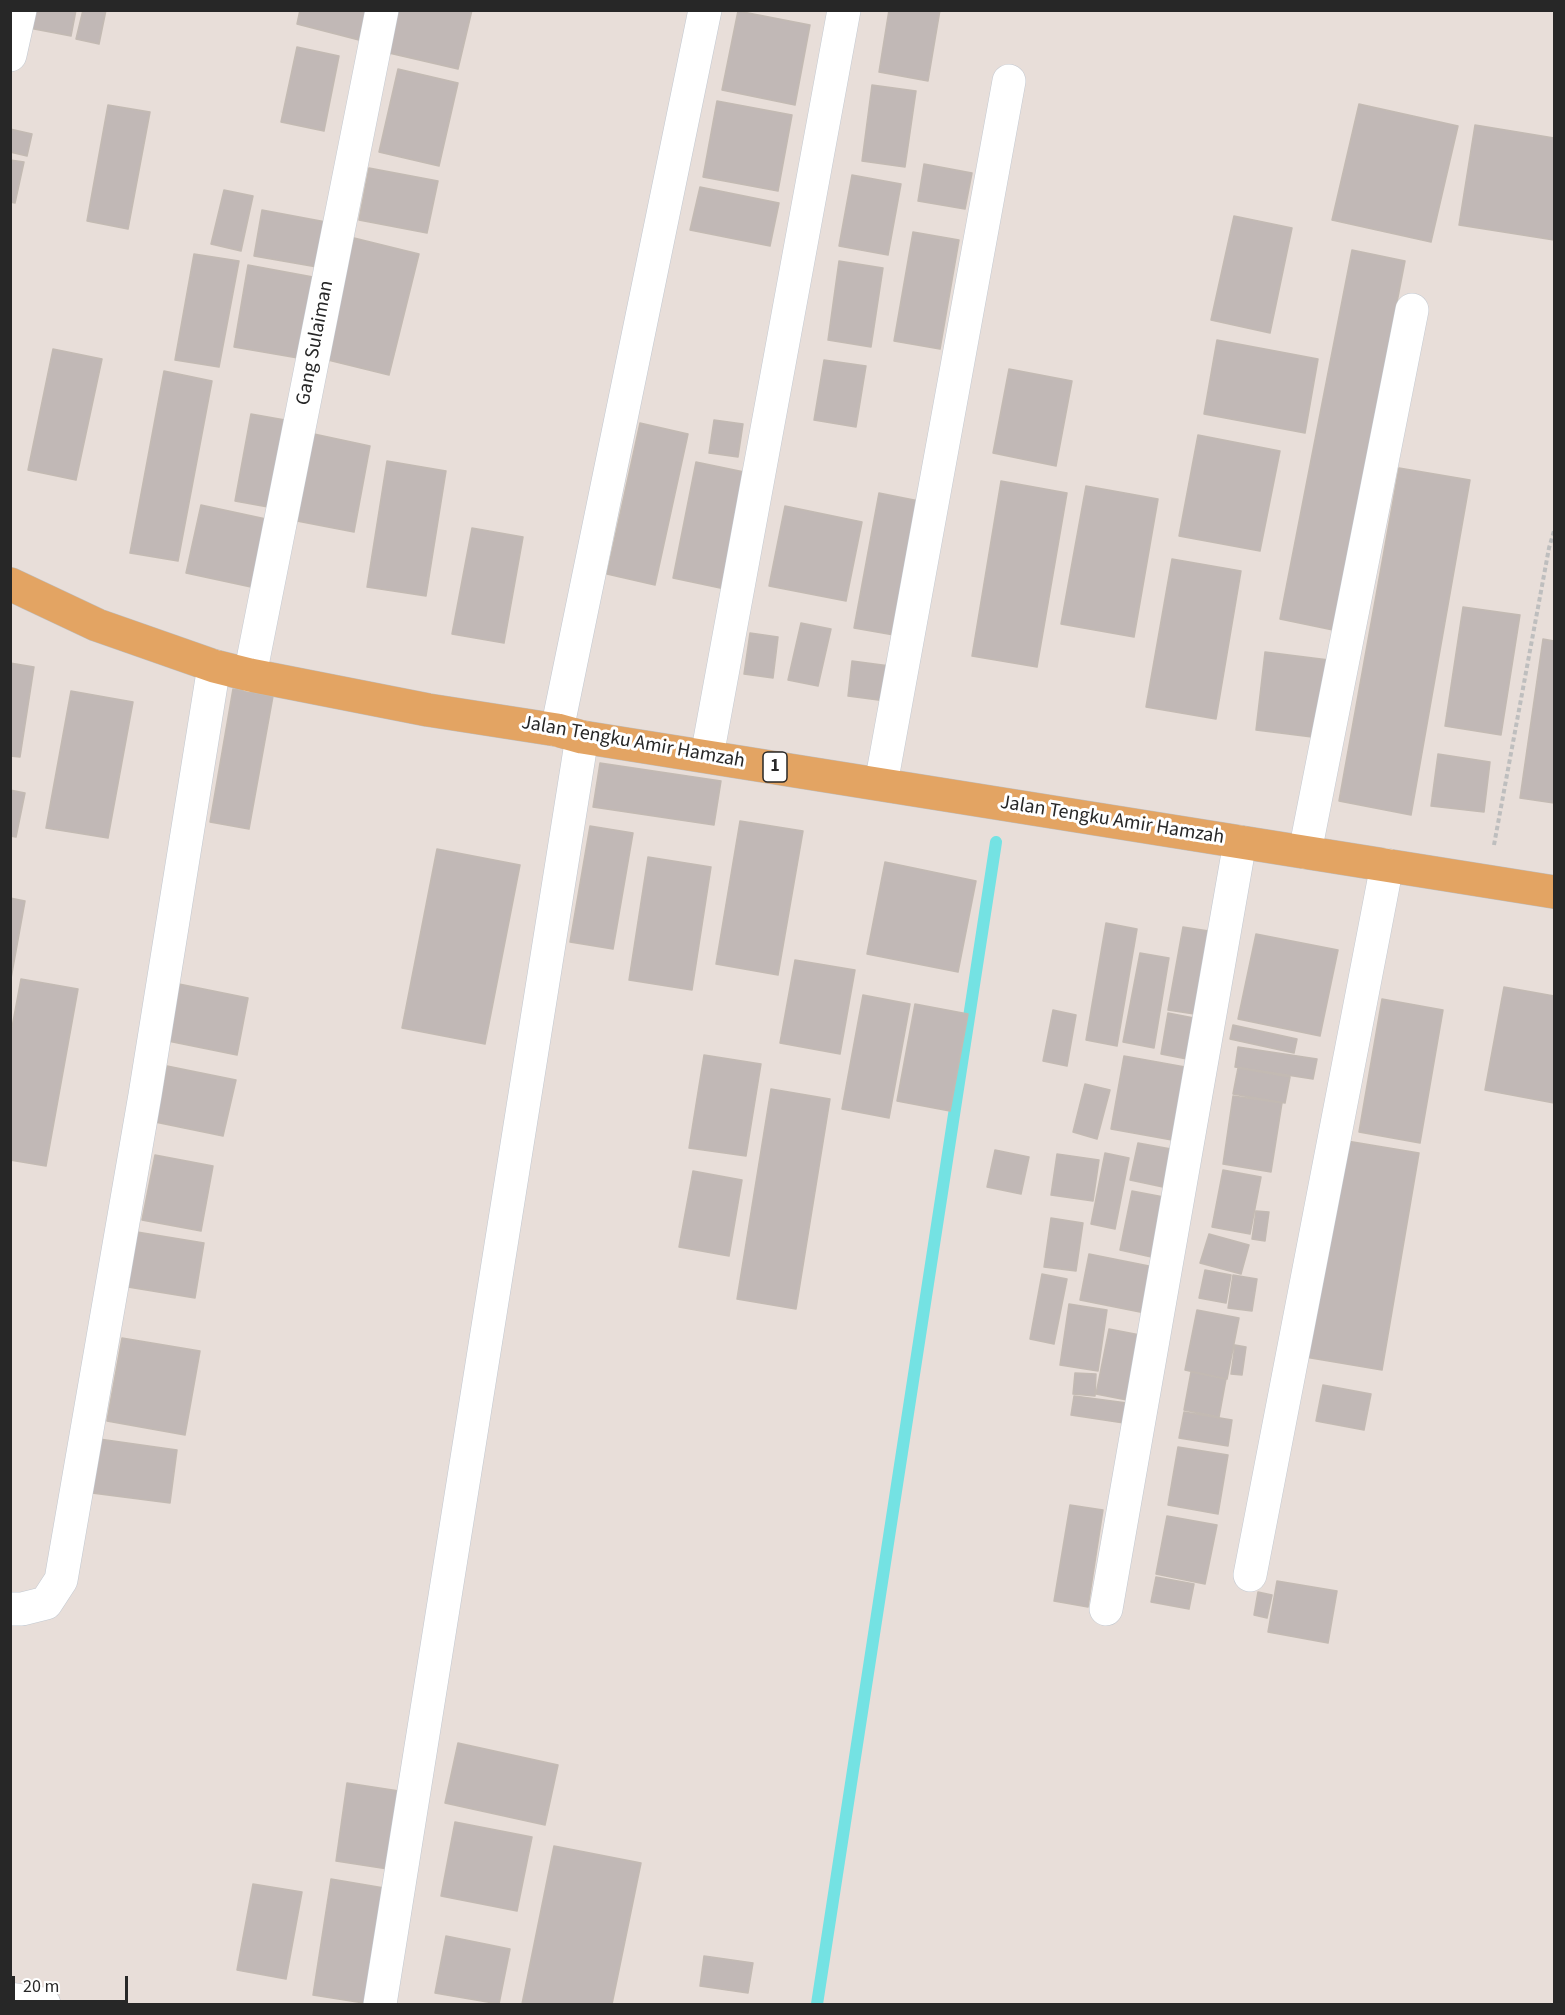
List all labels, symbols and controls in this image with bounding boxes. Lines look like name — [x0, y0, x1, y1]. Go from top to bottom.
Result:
street label: Gang Sulaiman — [292, 279, 340, 407]
street label: Jalan Tengku Amir Hamzah — [519, 712, 747, 774]
road number: 1 — [763, 752, 787, 782]
street label: Jalan Tengku Amir Hamzah — [998, 791, 1226, 851]
scale bar — [15, 1964, 130, 2002]
text: 20 m — [23, 1974, 59, 1999]

